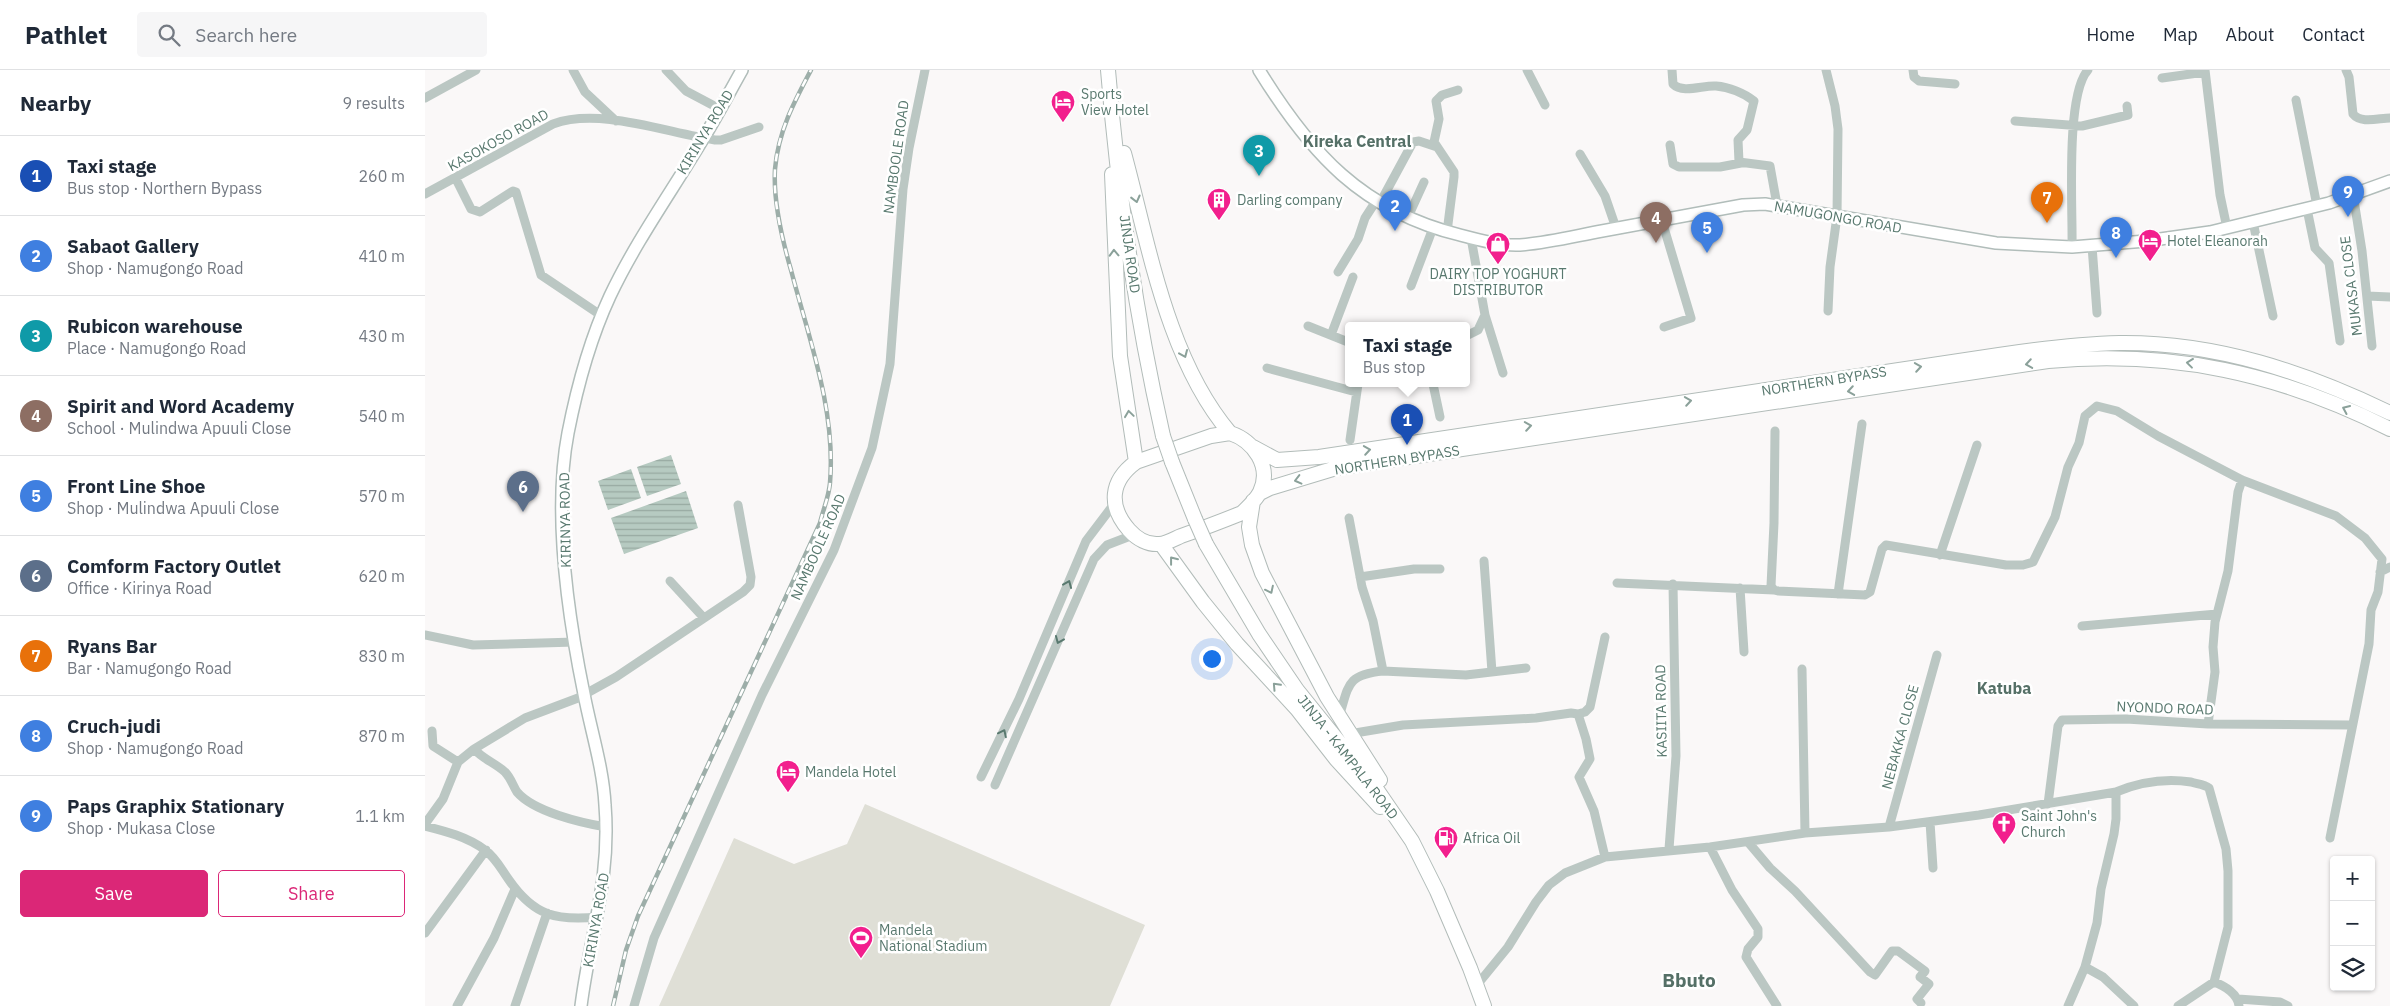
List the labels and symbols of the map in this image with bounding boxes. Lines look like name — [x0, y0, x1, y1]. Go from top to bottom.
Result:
place label: Sports View Hotel — [1081, 85, 1149, 119]
street label: KIRINYA ROAD — [673, 86, 737, 178]
hotel icon: Sports View Hotel — [1050, 89, 1076, 123]
street label: NAMBOOLE ROAD — [879, 99, 913, 215]
street label: KASOKOSO ROAD — [444, 105, 552, 175]
district label: Kireka Central — [1303, 131, 1411, 151]
pin: 3 — [1243, 135, 1275, 176]
pin: 9 — [2332, 176, 2364, 217]
pin: 7 — [2031, 182, 2063, 223]
building icon: Darling company — [1206, 187, 1232, 221]
pin: 2 — [1379, 190, 1411, 231]
place label: Darling company — [1237, 191, 1342, 209]
one-way arrow — [1130, 194, 1141, 203]
street label: NAMUGONGO ROAD — [1773, 197, 1903, 237]
pin: 4 — [1640, 202, 1672, 243]
pin: 5 — [1691, 212, 1723, 253]
street label: JINJA ROAD — [1116, 214, 1144, 294]
pin: 8 — [2100, 217, 2132, 258]
hotel icon: Hotel Eleanorah — [2137, 228, 2163, 262]
shop icon: DAIRY TOP YOGHURT DISTRIBUTOR — [1485, 231, 1511, 265]
place label: Hotel Eleanorah — [2167, 232, 2268, 250]
street label: MUKASA CLOSE — [2336, 235, 2366, 337]
one-way arrow — [1109, 248, 1120, 256]
place label: DAIRY TOP YOGHURT DISTRIBUTOR — [1430, 265, 1566, 299]
one-way arrow — [1177, 349, 1188, 358]
one-way arrow — [2186, 358, 2194, 369]
one-way arrow — [2024, 359, 2033, 369]
street label: NORTHERN BYPASS — [1760, 362, 1888, 400]
one-way arrow — [1915, 362, 1923, 373]
one-way arrow — [1846, 386, 1855, 396]
one-way arrow — [1684, 397, 1693, 407]
pin: 1 — [1391, 404, 1423, 445]
one-way arrow — [2342, 404, 2351, 415]
one-way arrow — [1124, 410, 1135, 418]
one-way arrow — [1523, 421, 1532, 431]
street label: NORTHERN BYPASS — [1333, 441, 1461, 479]
one-way arrow — [1363, 445, 1371, 455]
pin: 6 — [507, 471, 539, 512]
street label: KIRINYA ROAD — [555, 472, 575, 568]
one-way arrow — [1293, 474, 1302, 485]
street label: NAMBOOLE ROAD — [786, 491, 850, 603]
one-way arrow — [1171, 557, 1179, 566]
one-way arrow — [1061, 580, 1072, 589]
one-way arrow — [1264, 585, 1274, 594]
one-way arrow — [1054, 635, 1065, 644]
your location — [1199, 646, 1225, 672]
street label: KASIITA ROAD — [1651, 664, 1671, 758]
district label: Katuba — [1977, 678, 2031, 698]
one-way arrow — [1273, 682, 1282, 691]
street label: NEBAKKA CLOSE — [1877, 683, 1923, 791]
street label: JINJA - KAMPALA ROAD — [1294, 691, 1402, 823]
street label: NYONDO ROAD — [2116, 697, 2214, 719]
one-way arrow — [997, 729, 1007, 738]
hotel icon: Mandela Hotel — [775, 759, 801, 793]
place label: Mandela Hotel — [805, 763, 896, 781]
place label: Saint John's Church — [2021, 807, 2097, 841]
church icon: Saint John's Church — [1991, 811, 2017, 845]
fuel station icon: Africa Oil — [1433, 825, 1459, 859]
place label: Africa Oil — [1463, 829, 1520, 847]
street label: KIRINYA ROAD — [579, 871, 613, 969]
place label: Mandela National Stadium — [879, 921, 988, 955]
sports icon: Mandela National Stadium — [848, 925, 874, 959]
district label: Bbuto — [1662, 968, 1716, 992]

